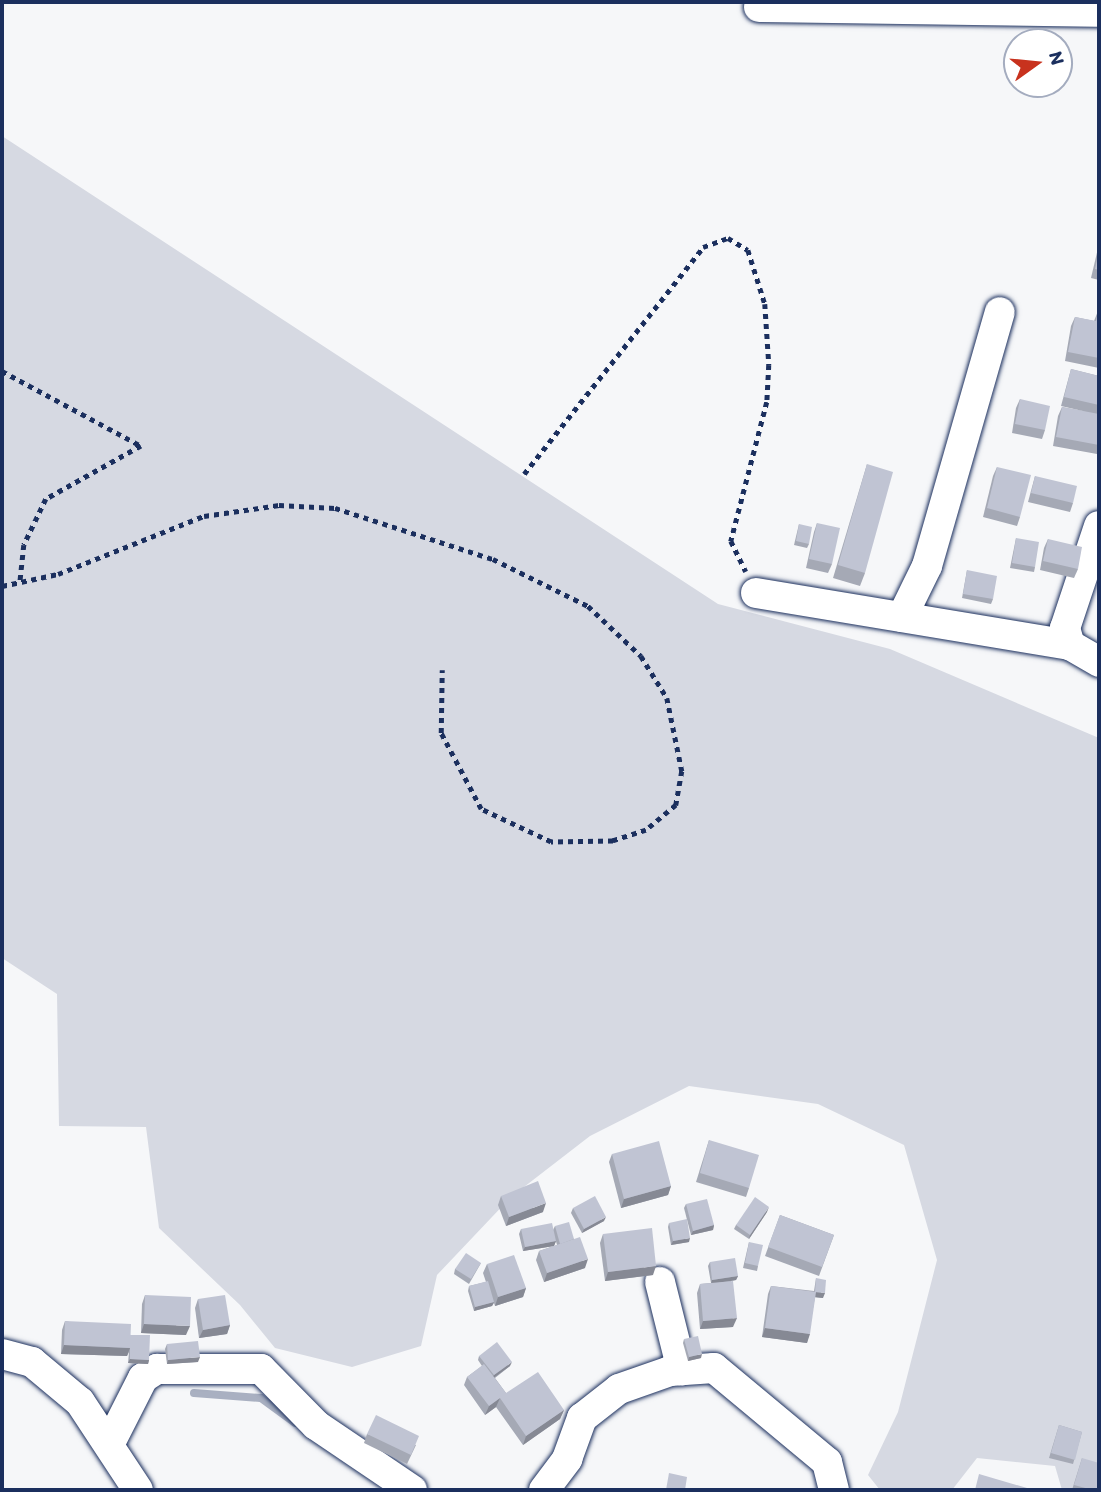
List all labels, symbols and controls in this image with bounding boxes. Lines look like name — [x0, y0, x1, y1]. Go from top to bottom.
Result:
north arrow — [1003, 28, 1073, 98]
text: N — [1044, 49, 1070, 67]

